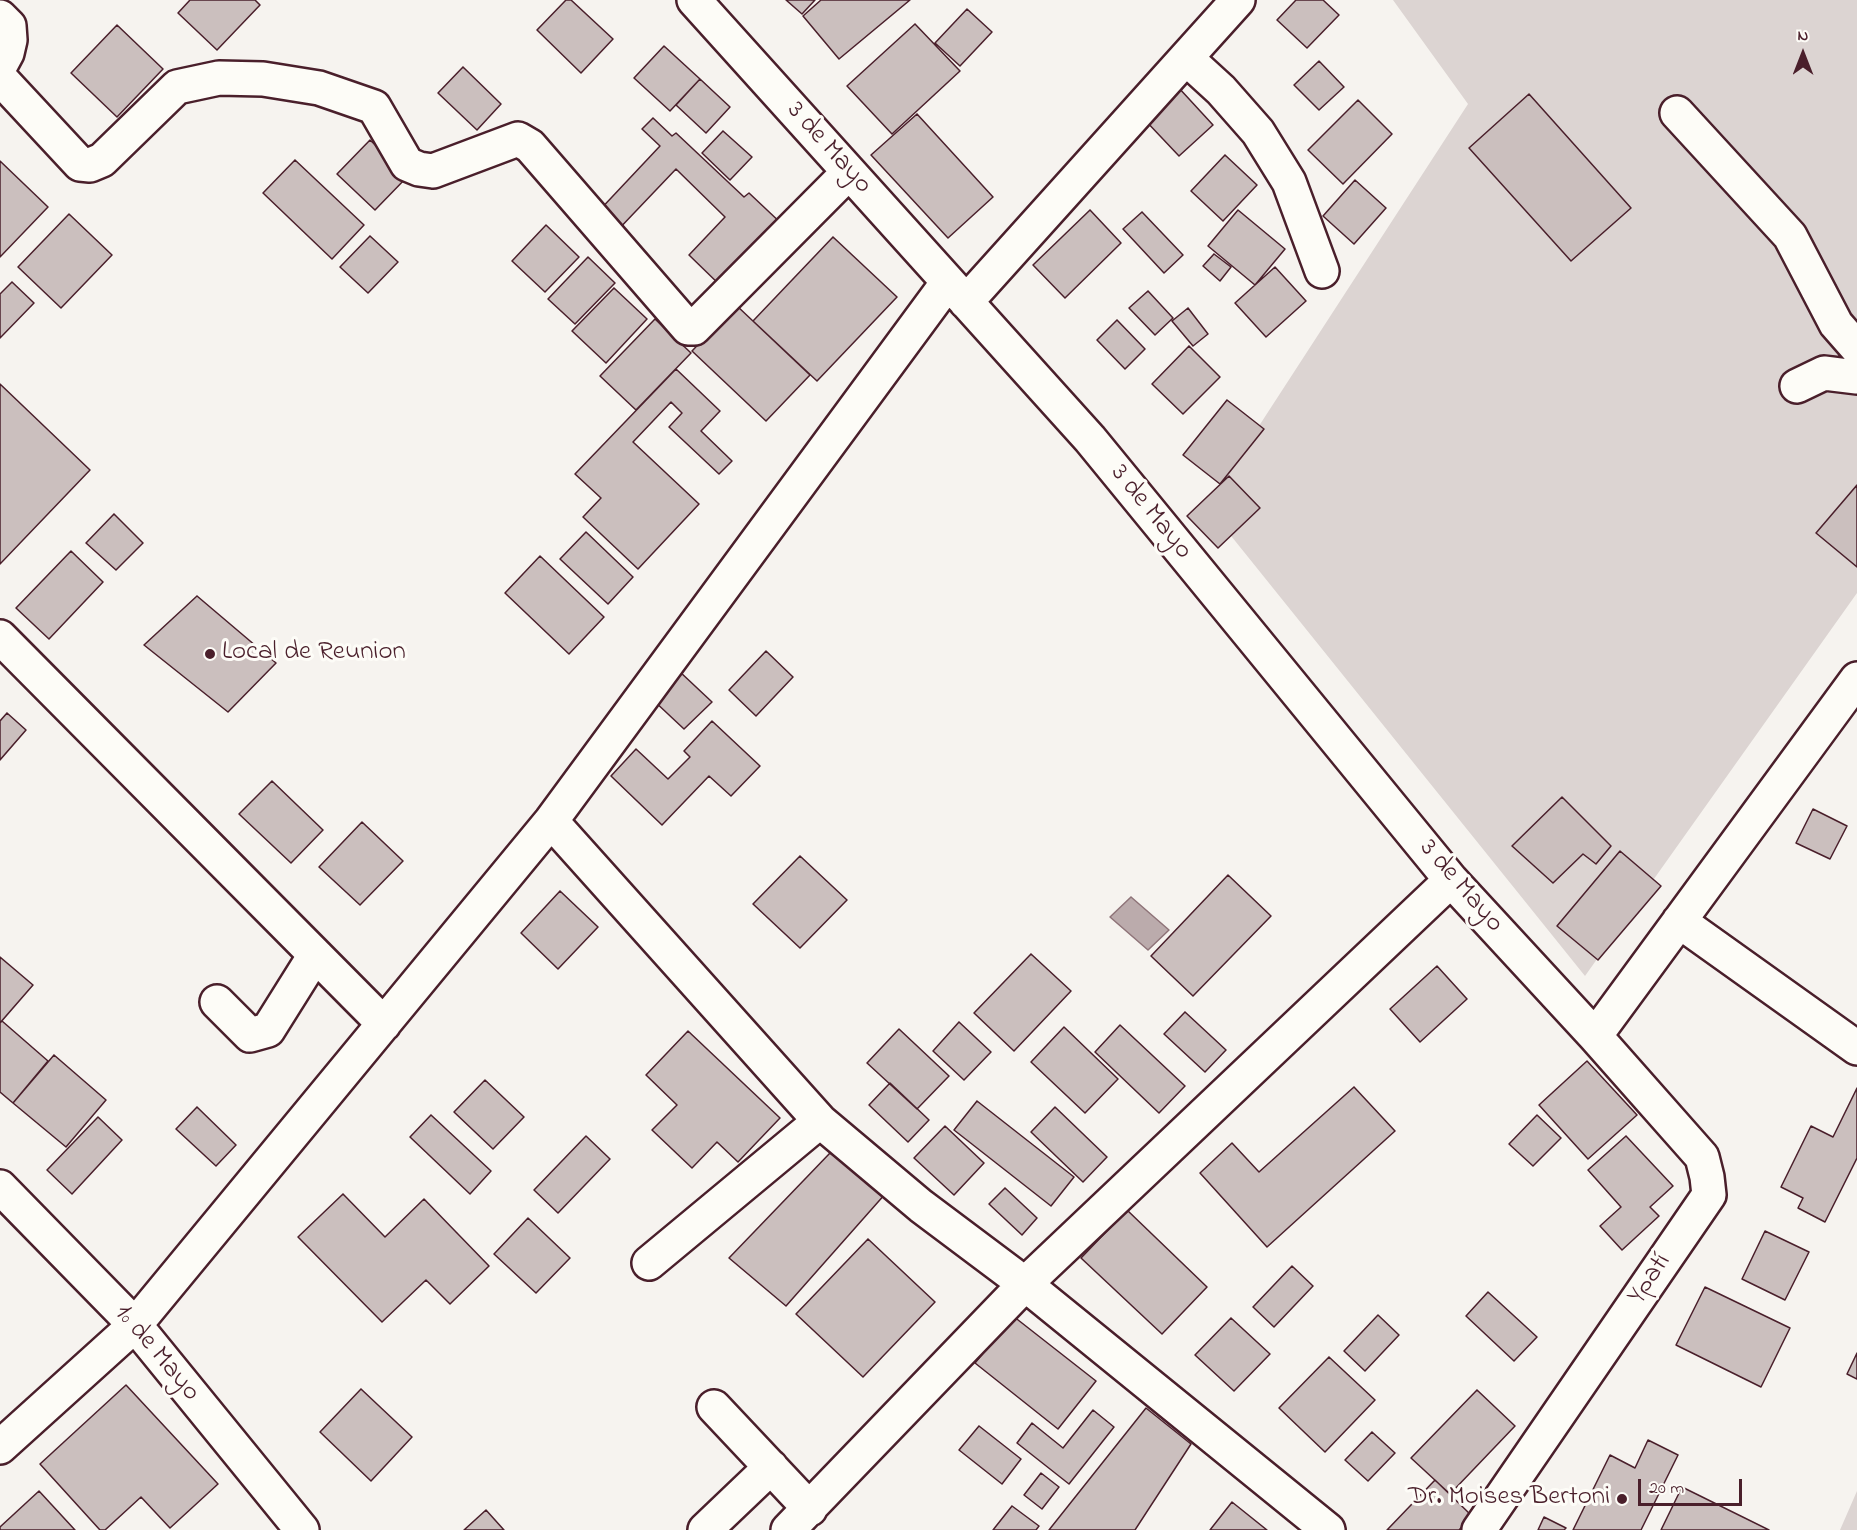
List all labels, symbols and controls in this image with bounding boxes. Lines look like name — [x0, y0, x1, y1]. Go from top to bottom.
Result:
north arrow — [1773, 24, 1833, 84]
text: N — [1798, 24, 1808, 48]
street label: 3 de Mayo — [778, 96, 878, 202]
street label: 3 de Mayo — [1102, 459, 1198, 567]
place label: Local de Reunion — [222, 638, 406, 670]
marker: Local de Reunion — [203, 647, 217, 661]
street label: 3 de Mayo — [1411, 834, 1509, 940]
street label: Ypatí — [1622, 1248, 1680, 1312]
street label: 1º de Mayo — [106, 1299, 206, 1409]
scale bar — [1641, 1467, 1744, 1505]
text: 20 m — [1649, 1476, 1684, 1502]
place label: Dr. Moises Bertoni — [1408, 1483, 1610, 1515]
marker: Dr. Moises Bertoni — [1615, 1492, 1629, 1506]

